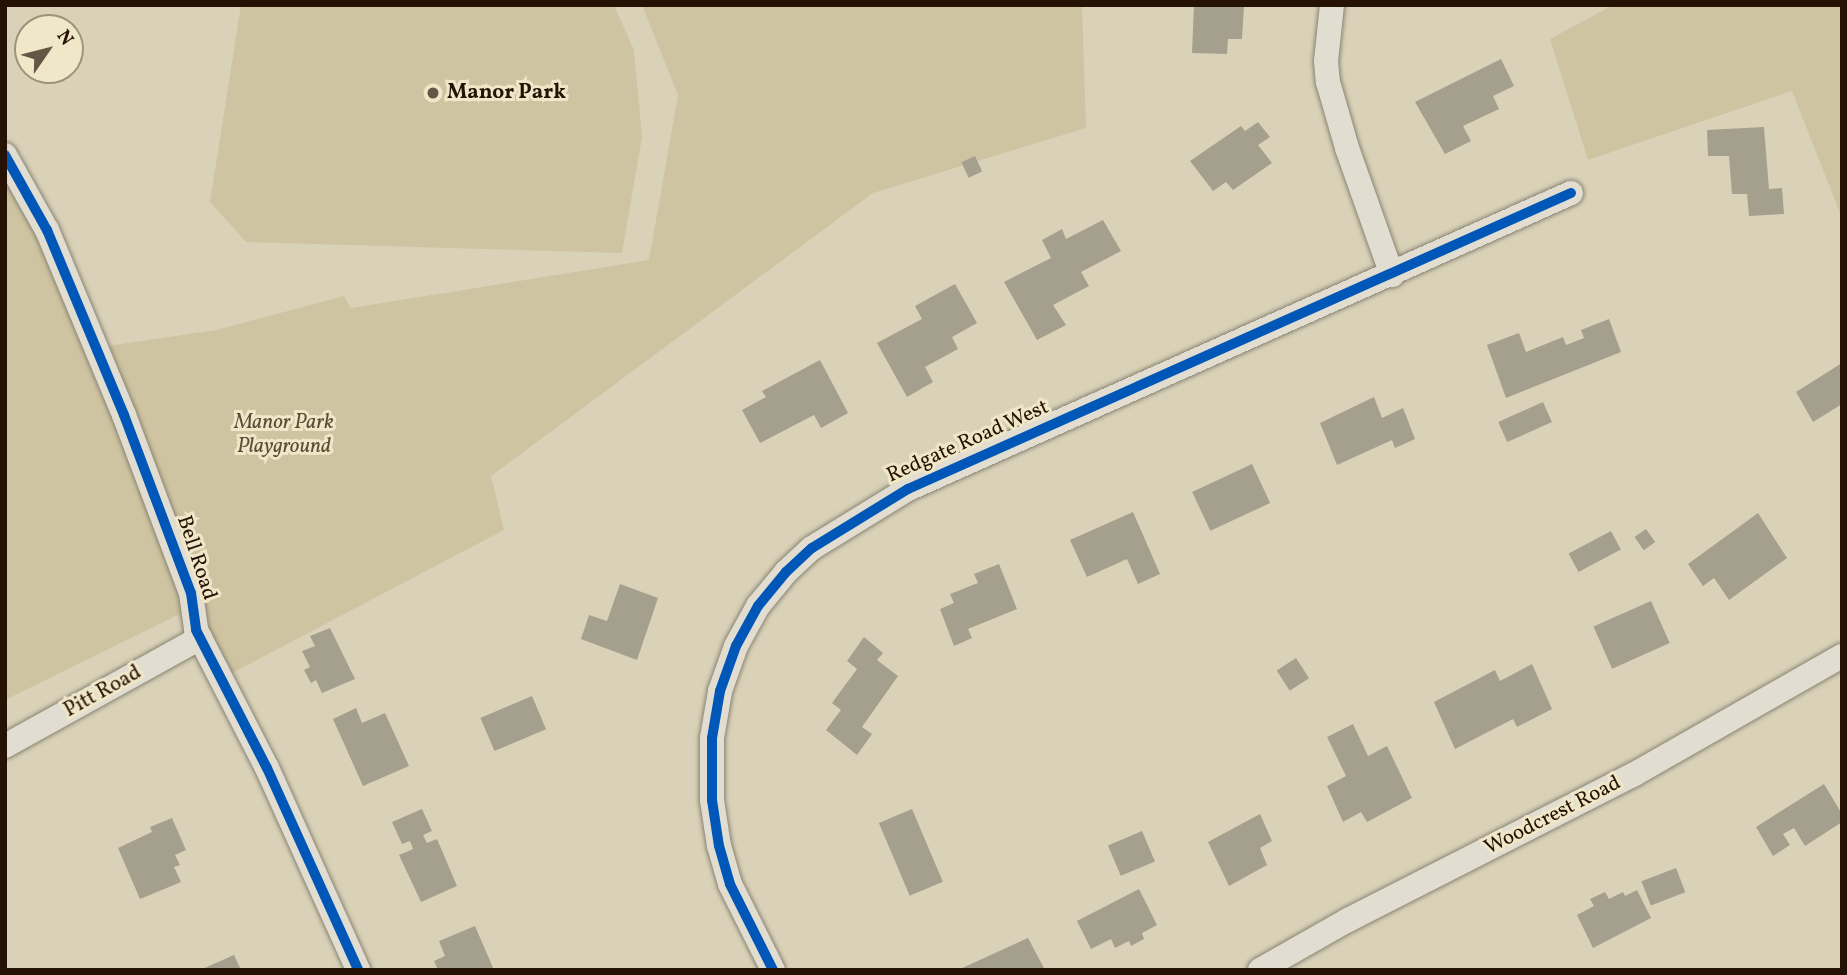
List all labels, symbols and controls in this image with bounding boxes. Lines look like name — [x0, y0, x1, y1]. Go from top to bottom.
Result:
north arrow — [14, 14, 84, 84]
text: N — [50, 25, 79, 51]
place label: Manor Park — [447, 80, 566, 106]
marker: Manor Park — [425, 85, 441, 101]
street label: Redgate Road West — [883, 395, 1053, 489]
park label: Manor Park Playground — [234, 410, 334, 460]
street label: Bell Road — [171, 513, 221, 603]
street label: Pitt Road — [60, 660, 146, 724]
street label: Woodcrest Road — [1481, 771, 1625, 861]

